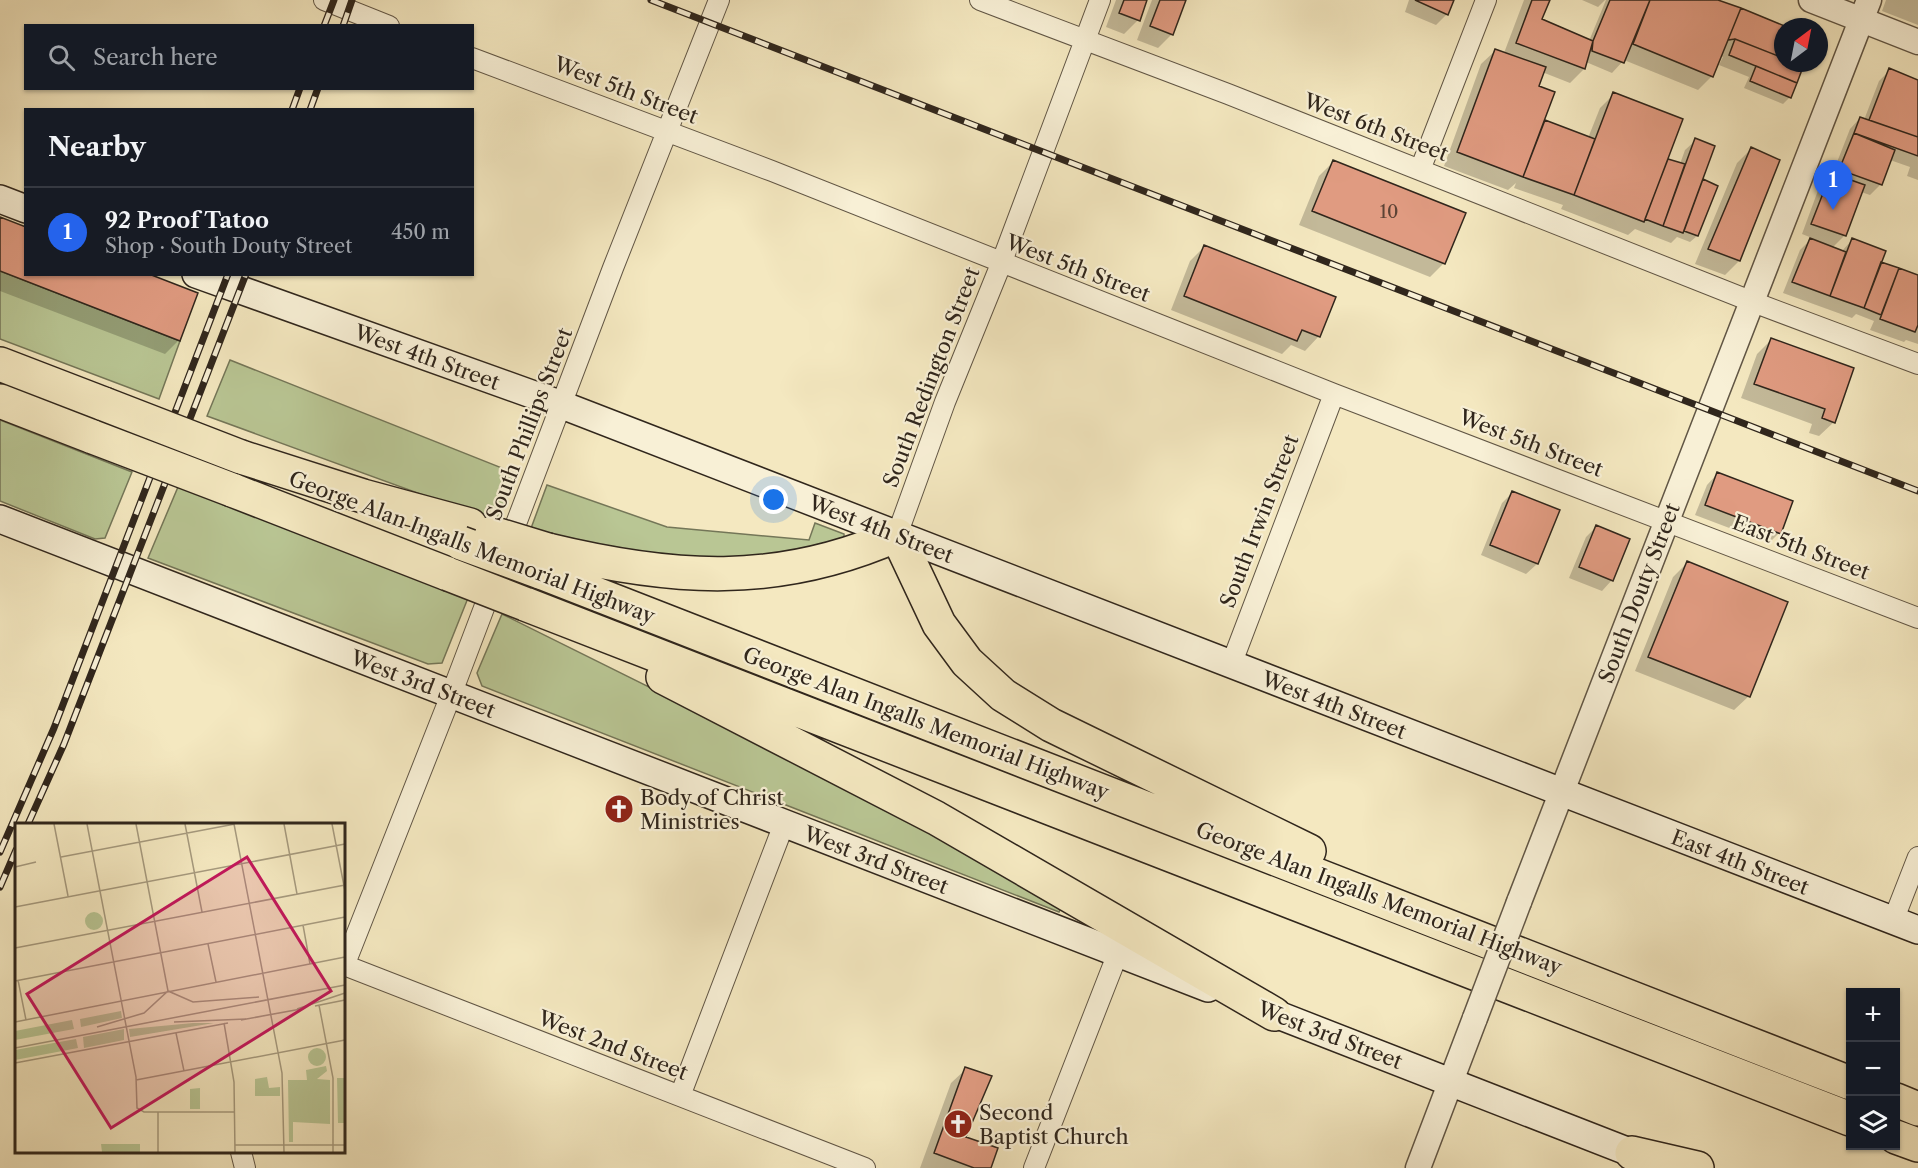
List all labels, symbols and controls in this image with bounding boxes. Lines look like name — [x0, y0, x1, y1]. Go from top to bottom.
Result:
north arrow — [1774, 18, 1828, 72]
search box — [24, 24, 474, 90]
icon: search — [45, 41, 78, 74]
text: Search here — [93, 44, 218, 71]
street label: West 5th Street — [550, 51, 702, 129]
street label: West 6th Street — [1299, 88, 1452, 166]
text: Nearby — [48, 131, 146, 163]
pin: 1 — [1814, 160, 1852, 210]
house number: 10 — [1380, 201, 1398, 223]
text: 92 Proof Tatoo — [105, 207, 269, 234]
text: 1 — [63, 220, 72, 244]
text: 450 m — [391, 220, 450, 244]
street label: West 5th Street — [1002, 229, 1154, 307]
text: Shop · South Douty Street — [105, 234, 352, 258]
street label: South Redington Street — [877, 263, 985, 490]
street label: West 4th Street — [350, 319, 504, 395]
street label: South Phillips Street — [481, 324, 577, 524]
street label: West 5th Street — [1455, 404, 1607, 482]
street label: South Irwin Street — [1214, 430, 1304, 611]
street label: George Alan Ingalls Memorial Highway — [286, 465, 659, 629]
your location — [759, 485, 788, 514]
street label: West 4th Street — [804, 490, 957, 568]
street label: South Douty Street — [1593, 499, 1685, 687]
street label: East 5th Street — [1729, 509, 1874, 585]
street label: George Alan Ingalls Memorial Highway — [740, 641, 1113, 805]
street label: West 3rd Street — [346, 645, 499, 723]
street label: West 4th Street — [1257, 666, 1410, 744]
place label: Body of Christ Ministries — [640, 785, 784, 834]
church icon: Body of Christ Ministries — [603, 793, 635, 825]
street label: George Alan Ingalls Memorial Highway — [1193, 816, 1566, 980]
street label: West 3rd Street — [799, 821, 952, 899]
inset map — [15, 823, 345, 1153]
street label: East 4th Street — [1668, 824, 1813, 900]
map controls — [1846, 988, 1900, 1150]
button: + — [1846, 988, 1900, 1042]
street label: West 3rd Street — [1253, 996, 1406, 1074]
street label: West 2nd Street — [534, 1005, 692, 1085]
button: − — [1846, 1042, 1900, 1096]
button: layers — [1846, 1096, 1900, 1150]
place label: Second Baptist Church — [979, 1100, 1129, 1149]
church icon: Second Baptist Church — [942, 1108, 974, 1140]

